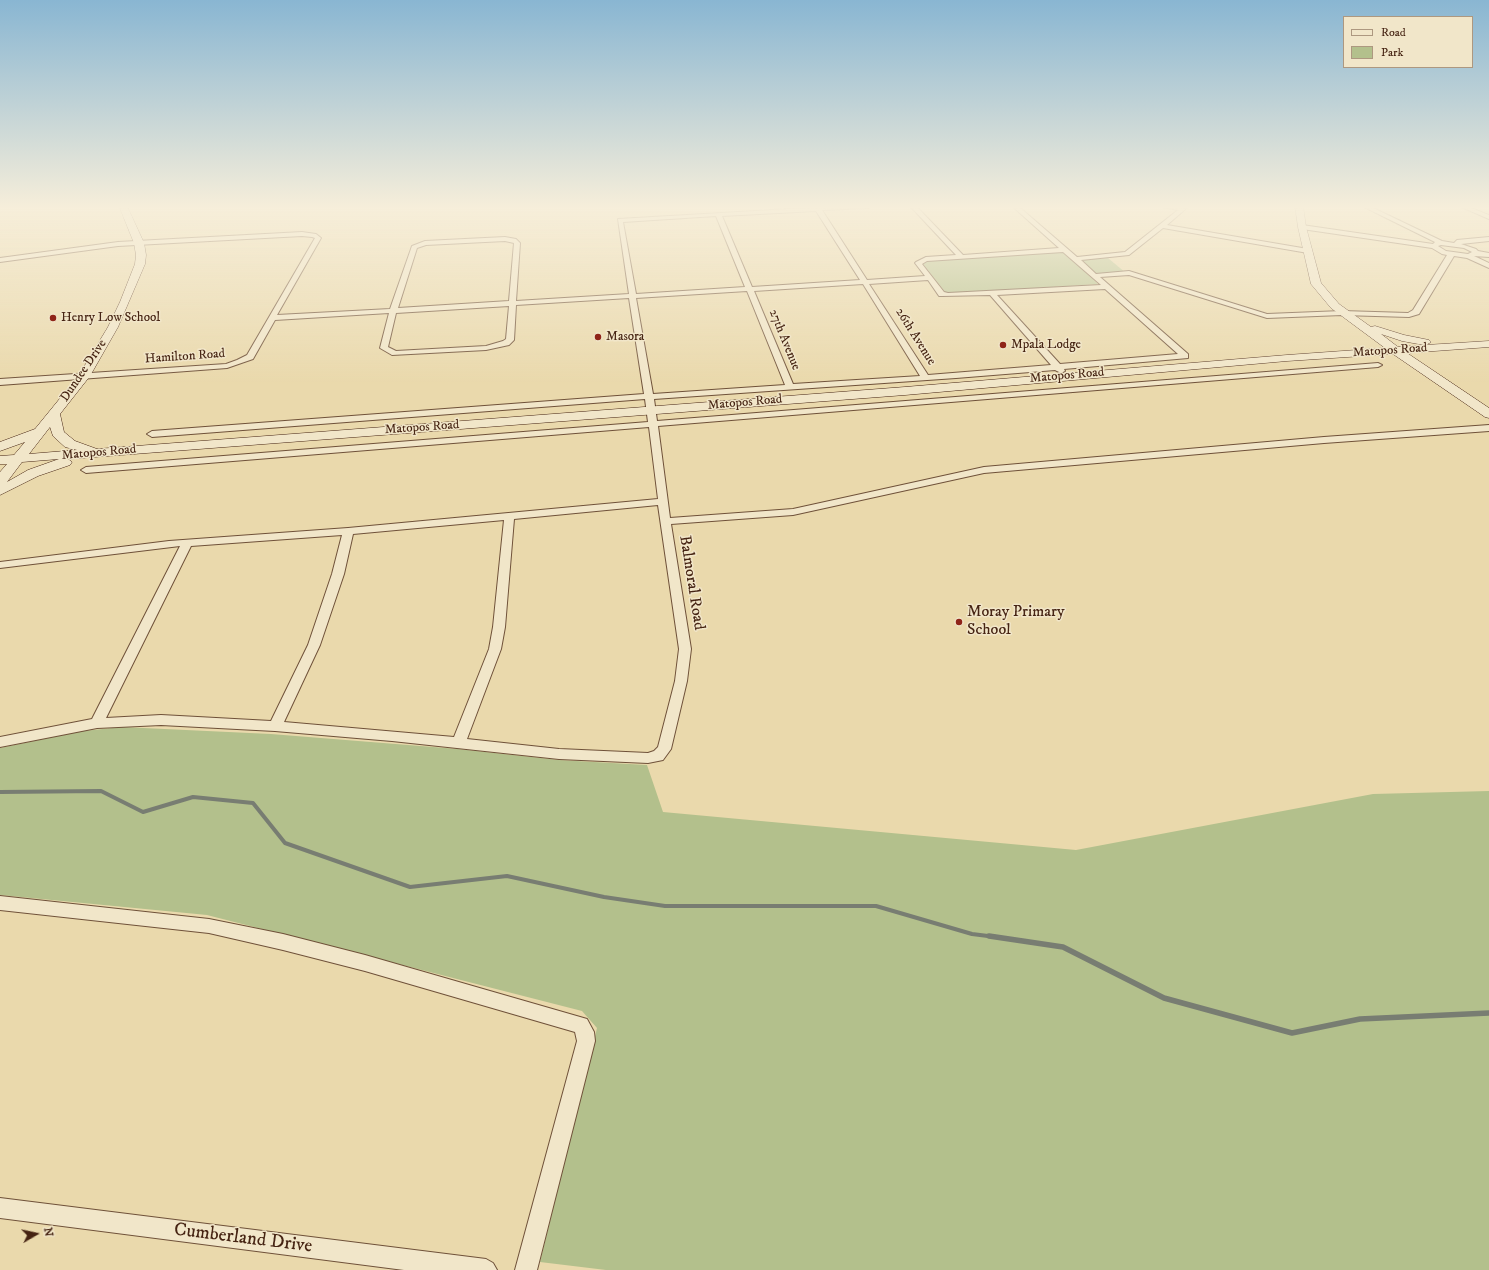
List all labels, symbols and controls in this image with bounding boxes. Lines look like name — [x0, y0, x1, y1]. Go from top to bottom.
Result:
legend — [1343, 16, 1473, 68]
text: Road — [1381, 25, 1406, 40]
text: Park — [1381, 45, 1403, 60]
street label: 26th Avenue — [891, 306, 939, 368]
street label: 27th Avenue — [765, 307, 803, 373]
place label: Henry Low School — [61, 310, 160, 326]
marker: Henry Low School — [48, 313, 58, 323]
place label: Masora — [606, 329, 644, 345]
marker: Masora — [593, 332, 603, 342]
street label: Dundee Drive — [57, 337, 111, 405]
place label: Mpala Lodge — [1011, 337, 1081, 353]
marker: Mpala Lodge — [998, 340, 1008, 350]
street label: Matopos Road — [1352, 341, 1428, 361]
street label: Hamilton Road — [144, 346, 226, 368]
street label: Matopos Road — [1029, 365, 1105, 387]
street label: Matopos Road — [707, 392, 783, 414]
street label: Matopos Road — [384, 418, 460, 438]
street label: Matopos Road — [61, 442, 137, 464]
street label: Balmoral Road — [674, 534, 708, 632]
place label: Moray Primary School — [967, 603, 1065, 641]
marker: Moray Primary School — [954, 617, 964, 627]
north arrow — [16, 1214, 56, 1254]
street label: Cumberland Drive — [172, 1219, 314, 1259]
text: N — [40, 1227, 55, 1238]

